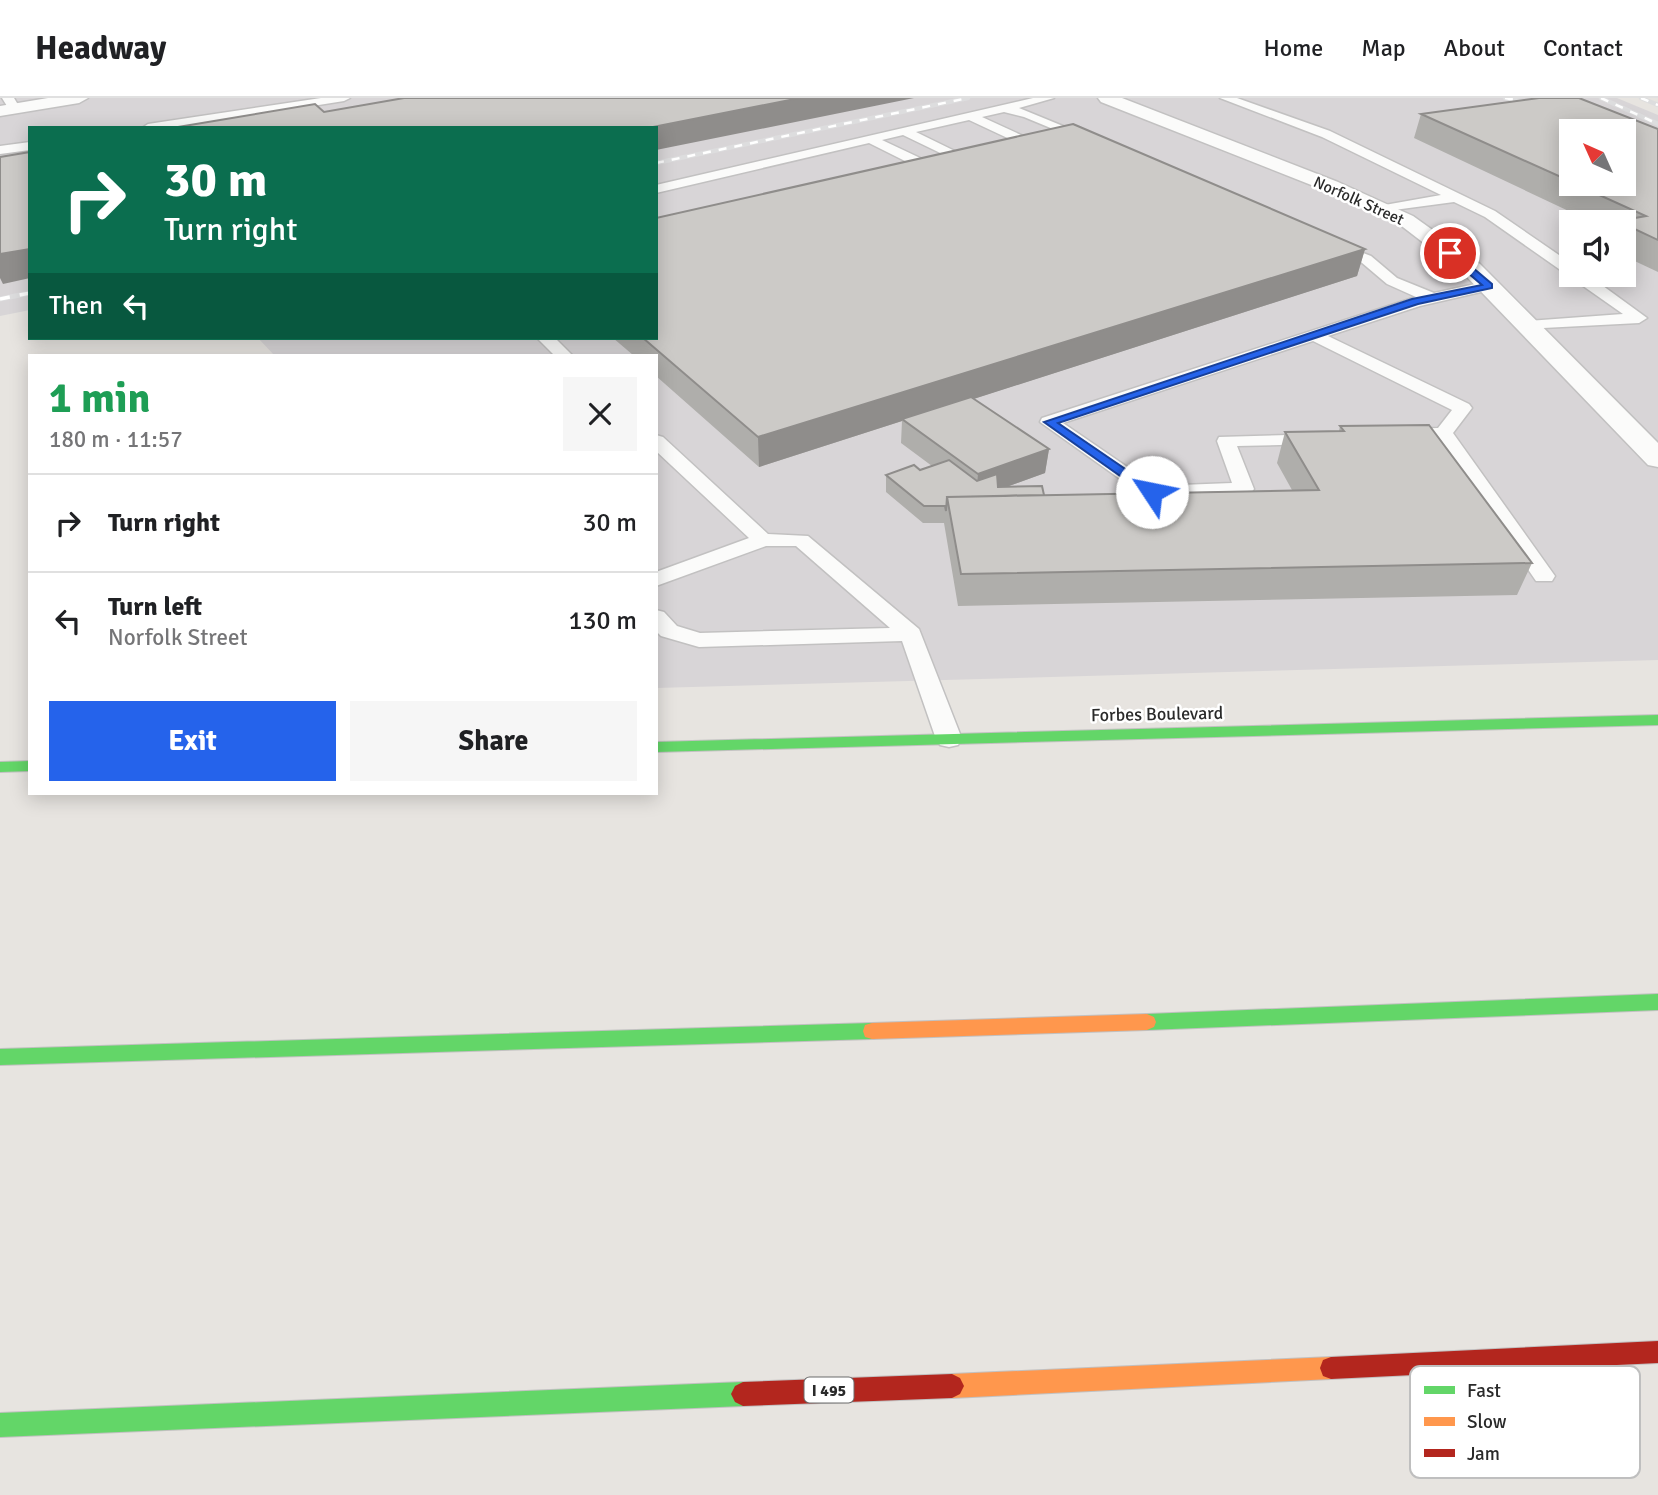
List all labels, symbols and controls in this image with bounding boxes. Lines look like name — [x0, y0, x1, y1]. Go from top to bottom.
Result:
text: Headway — [35, 28, 166, 69]
text: Home — [1263, 33, 1323, 63]
text: Map — [1361, 33, 1406, 63]
text: About — [1444, 33, 1505, 63]
text: Contact — [1543, 33, 1623, 63]
north arrow — [1559, 119, 1636, 196]
map controls — [1559, 119, 1636, 287]
text: 30 m — [164, 150, 267, 210]
icon: right — [49, 154, 140, 245]
street label: Norfolk Street — [1310, 172, 1407, 230]
text: Turn right — [164, 210, 297, 249]
button: sound — [1559, 210, 1636, 287]
pin — [1420, 223, 1480, 283]
icon: arrive — [1431, 234, 1469, 272]
icon: left — [117, 287, 155, 325]
text: Then — [49, 290, 103, 322]
text: 1 min — [49, 373, 150, 424]
button: close — [563, 377, 637, 451]
text: 180 m · 11:57 — [49, 425, 183, 454]
position arrow — [1115, 455, 1189, 529]
icon: right — [49, 504, 87, 542]
text: Turn right — [108, 507, 220, 539]
text: 30 m — [582, 507, 637, 539]
text: Turn left — [108, 591, 202, 623]
icon: left — [49, 602, 87, 640]
text: 130 m — [568, 605, 637, 637]
text: Norfolk Street — [108, 623, 247, 652]
button: Exit — [49, 701, 336, 781]
button: Share — [350, 701, 637, 781]
street label: Forbes Boulevard — [1091, 702, 1223, 726]
legend — [1410, 1366, 1640, 1478]
road number: I 495 — [804, 1378, 854, 1402]
text: Fast — [1467, 1379, 1501, 1403]
text: Slow — [1467, 1410, 1507, 1434]
text: Jam — [1467, 1442, 1500, 1466]

